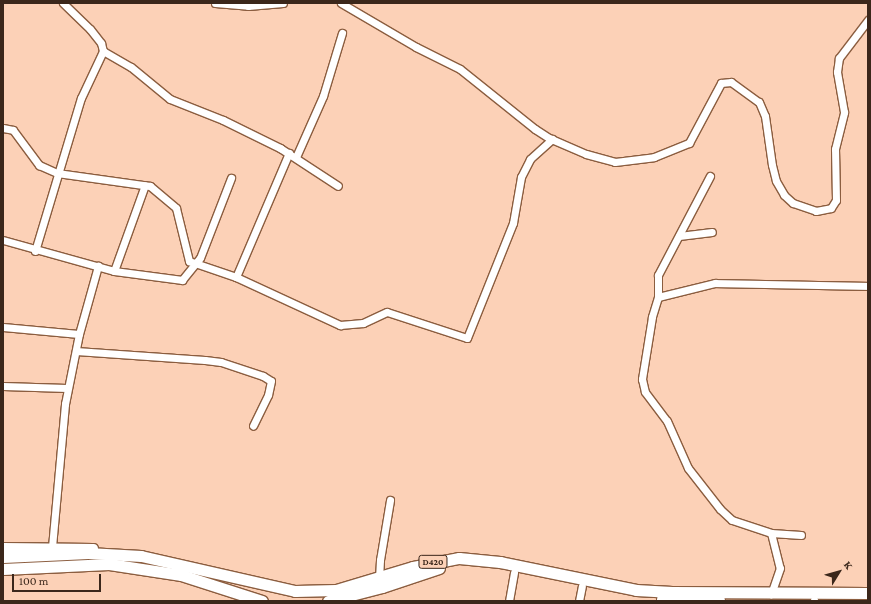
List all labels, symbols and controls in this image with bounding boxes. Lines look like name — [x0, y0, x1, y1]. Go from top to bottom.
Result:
north arrow — [819, 552, 859, 592]
road number: D420 — [418, 555, 448, 569]
text: K — [842, 558, 855, 571]
scale bar — [14, 566, 103, 592]
text: 100 m — [19, 574, 48, 588]

